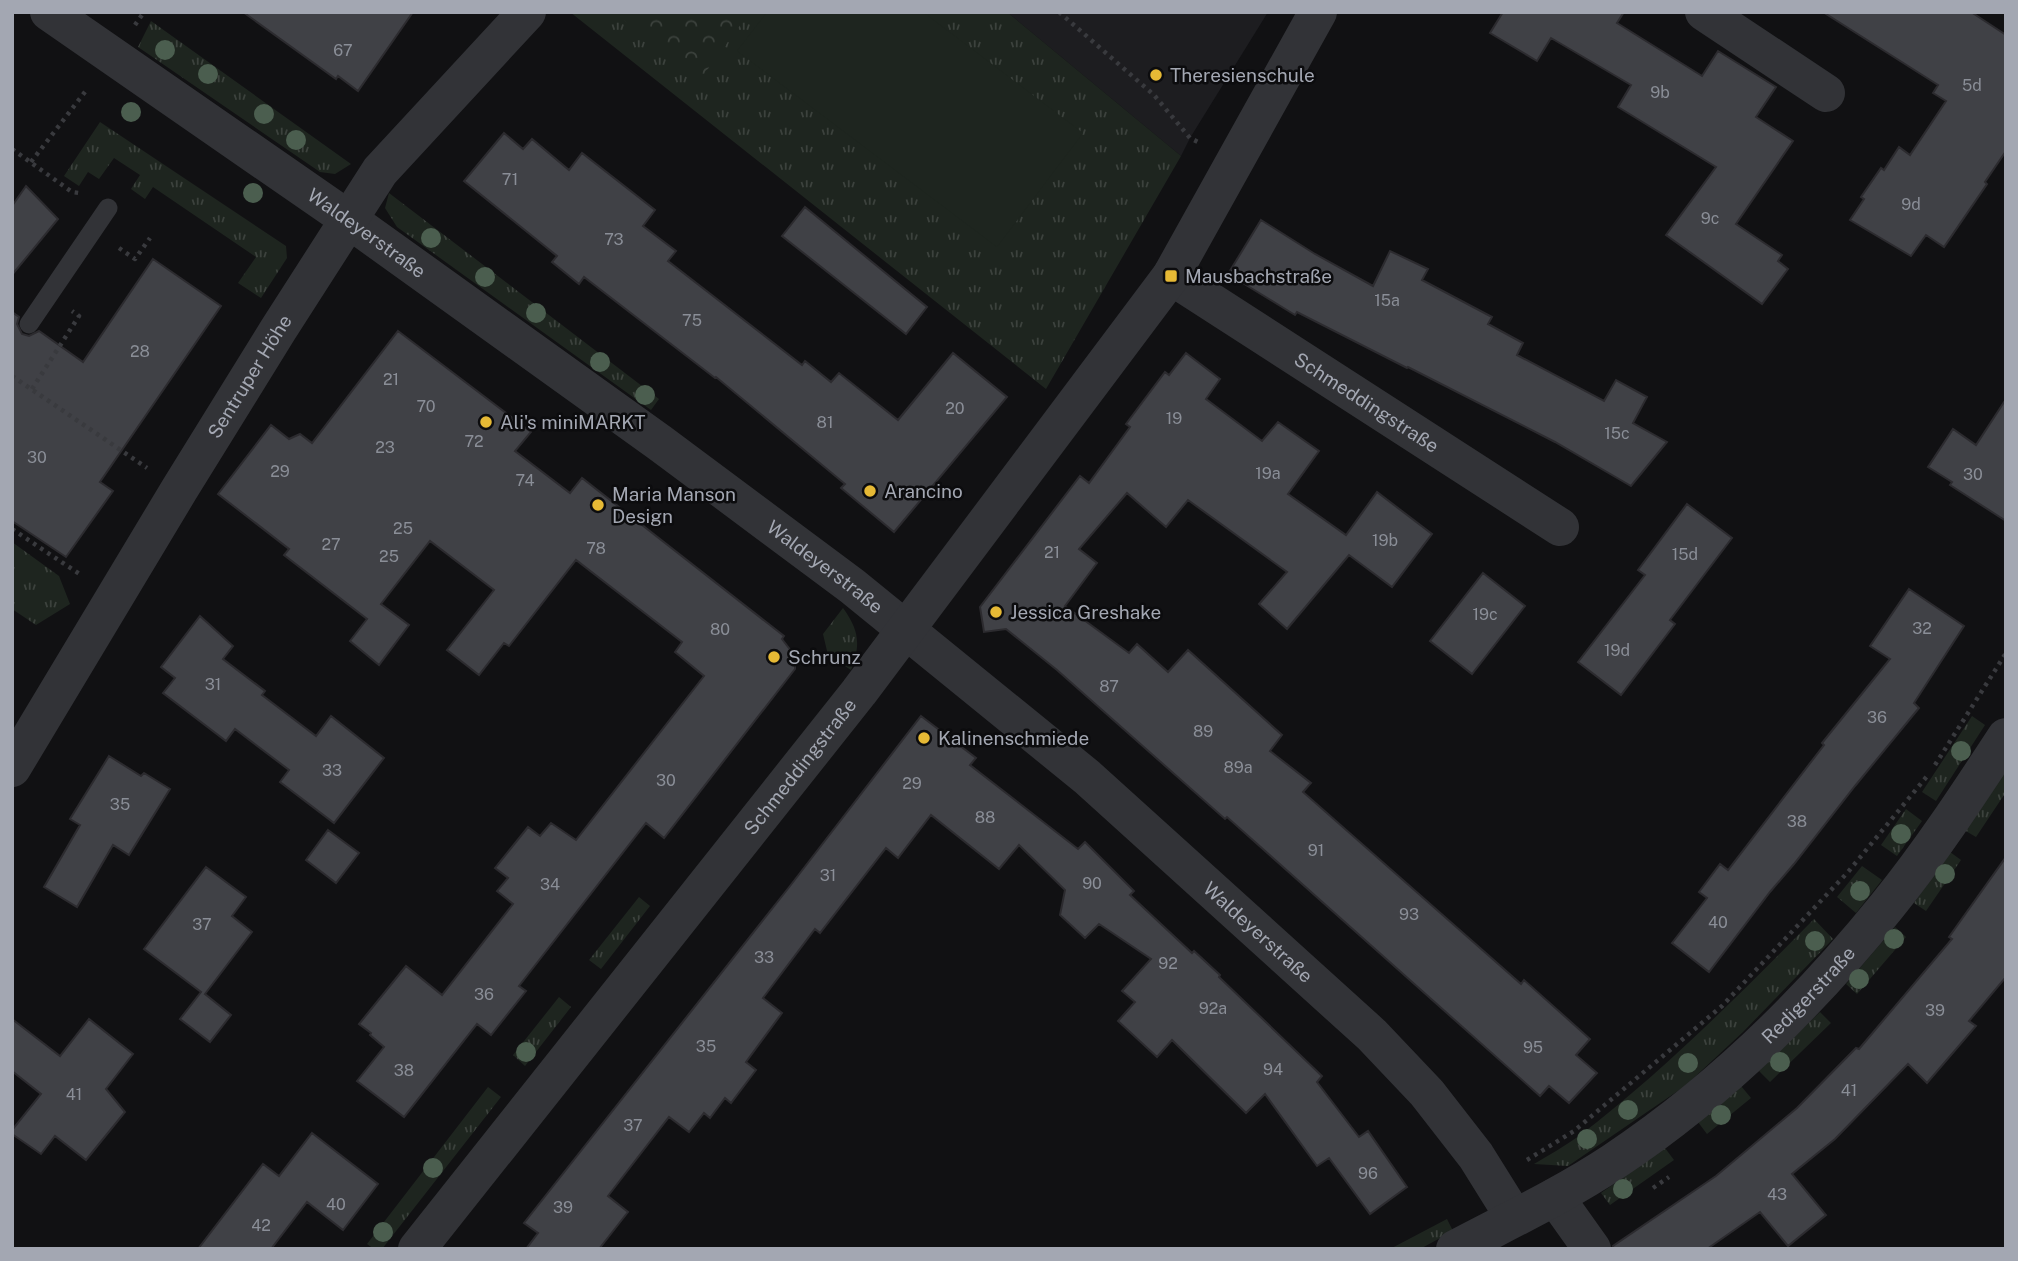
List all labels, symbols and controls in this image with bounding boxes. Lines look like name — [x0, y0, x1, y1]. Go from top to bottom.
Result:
house number: 67 — [333, 41, 353, 60]
place label: Theresienschule — [1170, 64, 1315, 86]
marker: Theresienschule — [1148, 67, 1164, 83]
house number: 5d — [1962, 76, 1982, 95]
house number: 9b — [1650, 83, 1670, 102]
house number: 71 — [502, 170, 518, 189]
street label: Waldeyerstraße — [304, 184, 430, 282]
house number: 9d — [1901, 195, 1921, 214]
house number: 9c — [1701, 209, 1719, 228]
house number: 73 — [604, 230, 624, 249]
place label: Mausbachstraße — [1185, 265, 1332, 287]
marker: Mausbachstraße — [1163, 268, 1179, 284]
house number: 15a — [1374, 291, 1400, 310]
street label: Sentruper Höhe — [203, 310, 296, 442]
house number: 75 — [682, 311, 702, 330]
house number: 28 — [130, 342, 150, 361]
street label: Schmeddingstraße — [1290, 348, 1443, 457]
house number: 21 — [383, 370, 399, 389]
house number: 70 — [416, 397, 436, 416]
house number: 20 — [945, 399, 965, 418]
house number: 19 — [1166, 409, 1182, 428]
place label: Ali's miniMARKT — [500, 411, 646, 433]
house number: 81 — [817, 413, 833, 432]
marker: Ali's miniMARKT — [478, 414, 494, 430]
house number: 15c — [1604, 424, 1630, 443]
house number: 72 — [464, 432, 484, 451]
house number: 23 — [375, 438, 395, 457]
house number: 30 — [27, 448, 47, 467]
house number: 29 — [270, 462, 290, 481]
house number: 19a — [1255, 464, 1281, 483]
house number: 30 — [1963, 465, 1983, 484]
house number: 74 — [515, 471, 535, 490]
place label: Arancino — [884, 480, 963, 502]
place label: Maria Manson Design — [612, 483, 736, 527]
marker: Arancino — [862, 483, 878, 499]
marker: Maria Manson Design — [590, 497, 606, 513]
street label: Waldeyerstraße — [763, 516, 887, 618]
house number: 25 — [393, 519, 413, 538]
house number: 19b — [1372, 531, 1398, 550]
house number: 27 — [321, 535, 341, 554]
house number: 78 — [586, 539, 606, 558]
house number: 21 — [1044, 543, 1060, 562]
house number: 15d — [1672, 545, 1698, 564]
house number: 25 — [379, 547, 399, 566]
place label: Jessica Greshake — [1010, 601, 1161, 623]
marker: Jessica Greshake — [988, 604, 1004, 620]
house number: 19c — [1472, 605, 1498, 624]
house number: 32 — [1912, 619, 1932, 638]
house number: 80 — [710, 620, 730, 639]
house number: 19d — [1604, 641, 1630, 660]
place label: Schrunz — [788, 646, 861, 668]
marker: Schrunz — [766, 649, 782, 665]
house number: 31 — [205, 675, 221, 694]
house number: 87 — [1099, 677, 1119, 696]
street label: Schmeddingstraße — [739, 694, 861, 839]
house number: 36 — [1867, 708, 1887, 727]
house number: 89 — [1193, 722, 1213, 741]
place label: Kalinenschmiede — [938, 727, 1089, 749]
marker: Kalinenschmiede — [916, 730, 932, 746]
house number: 89a — [1223, 758, 1253, 777]
house number: 33 — [322, 761, 342, 780]
house number: 30 — [656, 771, 676, 790]
house number: 29 — [902, 774, 922, 793]
house number: 35 — [110, 795, 130, 814]
house number: 88 — [975, 808, 995, 827]
house number: 38 — [1787, 812, 1807, 831]
house number: 91 — [1308, 841, 1324, 860]
house number: 31 — [820, 866, 836, 885]
house number: 90 — [1082, 874, 1102, 893]
house number: 34 — [540, 875, 560, 894]
street label: Waldeyerstraße — [1199, 877, 1317, 987]
house number: 93 — [1399, 905, 1419, 924]
house number: 40 — [1708, 913, 1728, 932]
house number: 37 — [192, 915, 212, 934]
street label: Redigerstraße — [1757, 942, 1859, 1048]
house number: 33 — [754, 948, 774, 967]
house number: 92 — [1158, 954, 1178, 973]
house number: 36 — [474, 985, 494, 1004]
house number: 92a — [1199, 999, 1227, 1018]
house number: 39 — [1925, 1001, 1945, 1020]
house number: 35 — [696, 1037, 716, 1056]
house number: 95 — [1523, 1038, 1543, 1057]
house number: 94 — [1263, 1060, 1283, 1079]
house number: 38 — [394, 1061, 414, 1080]
house number: 41 — [1841, 1081, 1857, 1100]
house number: 41 — [66, 1085, 82, 1104]
house number: 37 — [623, 1116, 643, 1135]
house number: 96 — [1358, 1164, 1378, 1183]
house number: 43 — [1767, 1185, 1787, 1204]
house number: 40 — [326, 1195, 346, 1214]
house number: 39 — [553, 1198, 573, 1217]
house number: 42 — [251, 1216, 271, 1235]

